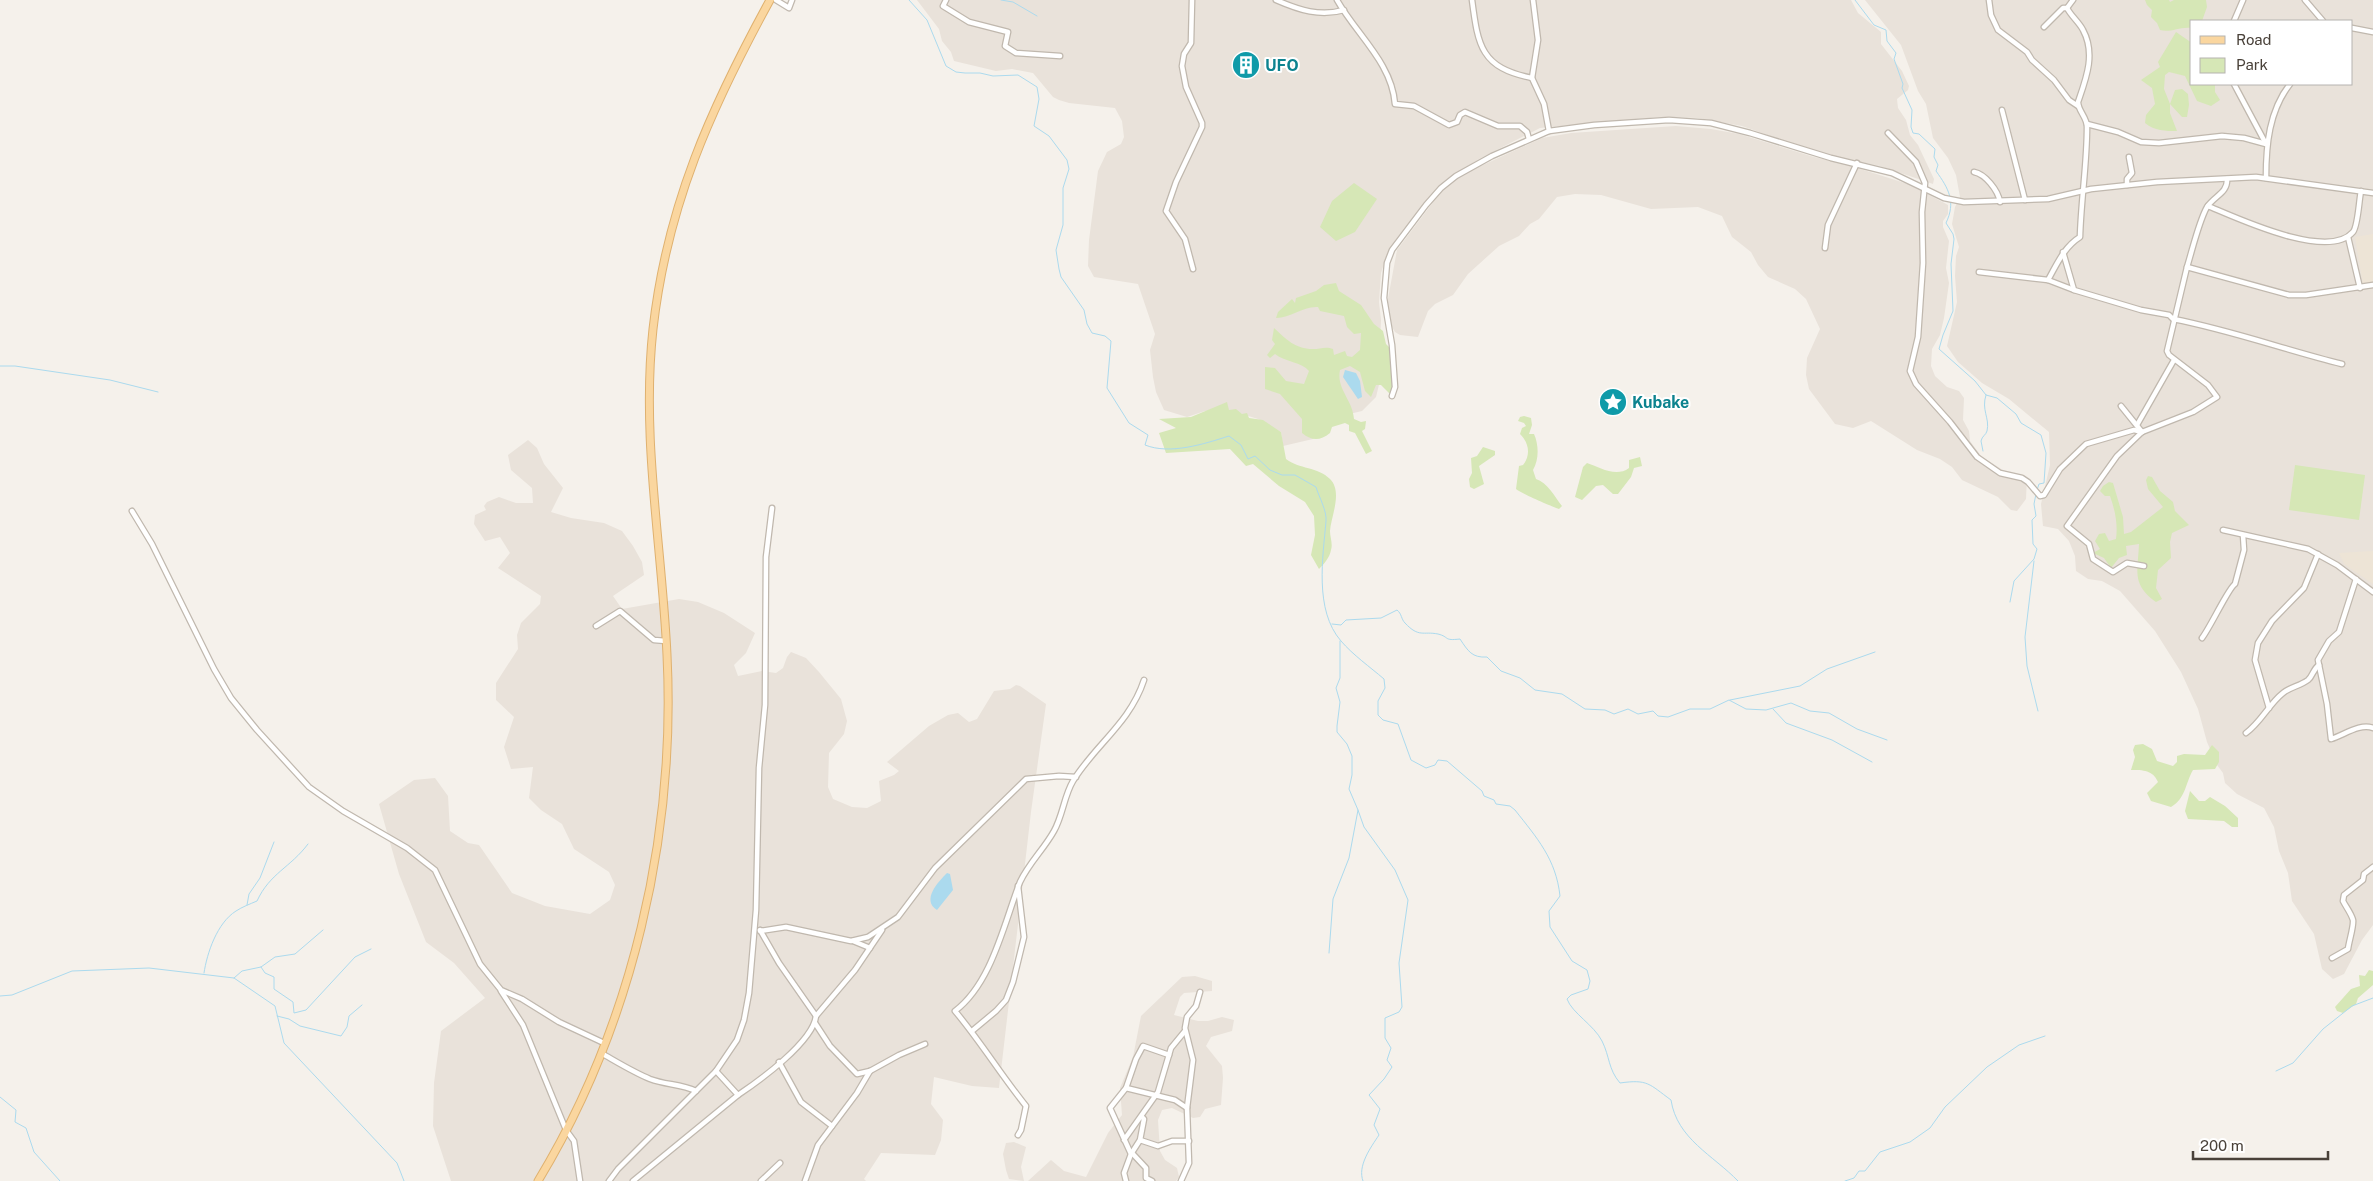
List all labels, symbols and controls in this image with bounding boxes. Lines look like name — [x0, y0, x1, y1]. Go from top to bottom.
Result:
legend — [2190, 20, 2353, 85]
text: Road — [2236, 31, 2272, 48]
building icon: UFO — [1231, 50, 1261, 80]
place label: UFO — [1265, 56, 1299, 75]
text: Park — [2236, 56, 2268, 73]
place icon: Kubake — [1598, 387, 1628, 417]
place label: Kubake — [1632, 393, 1689, 412]
scale bar — [2193, 1128, 2328, 1160]
text: 200 m — [2200, 1137, 2244, 1154]

